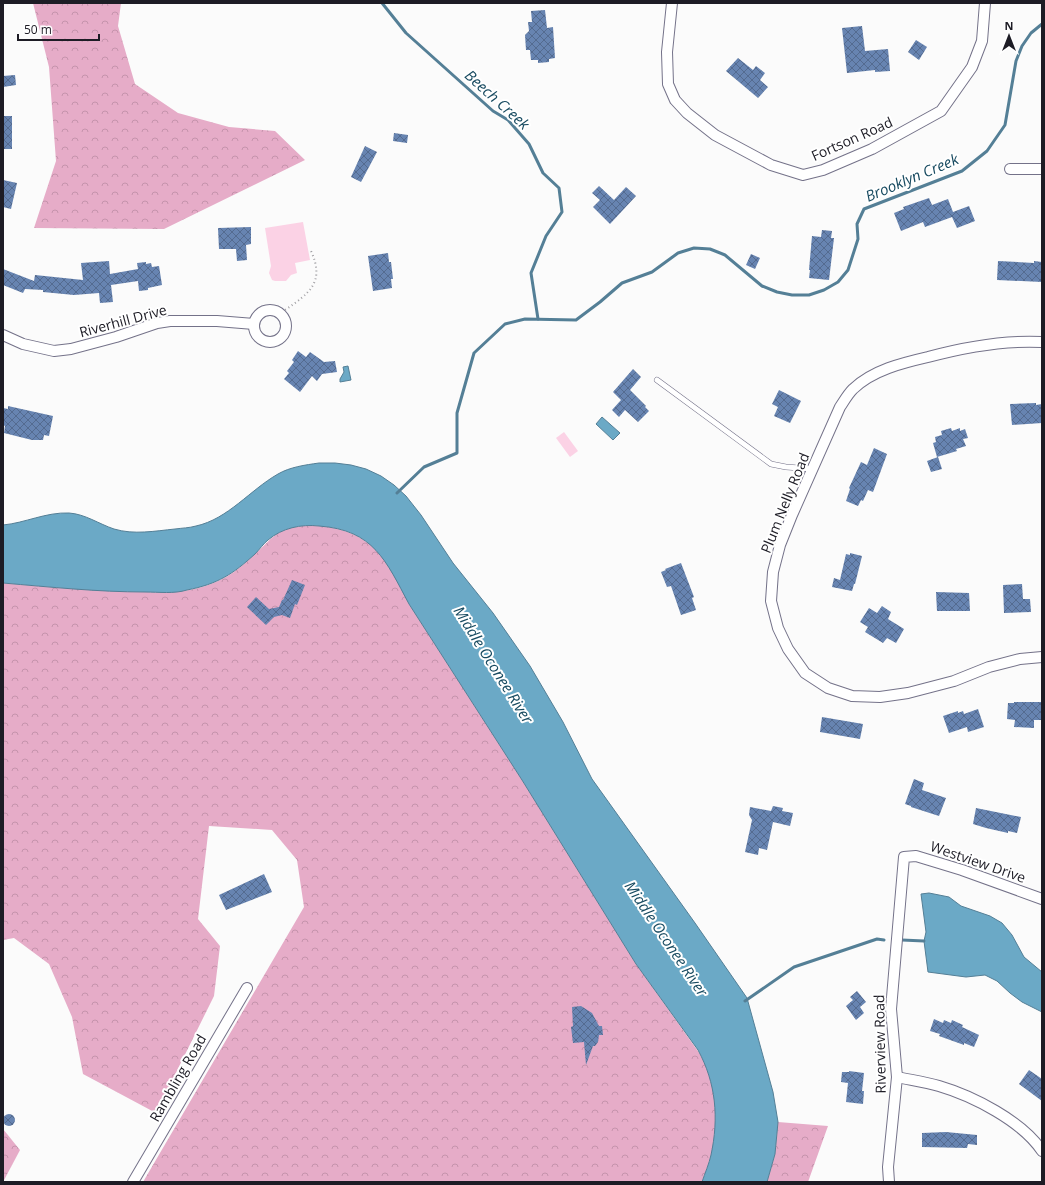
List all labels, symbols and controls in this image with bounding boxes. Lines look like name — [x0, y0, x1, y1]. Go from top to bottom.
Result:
scale bar — [18, 16, 99, 42]
north arrow — [989, 16, 1029, 56]
text: N — [1005, 18, 1013, 33]
text: 50 m — [24, 21, 52, 38]
water label: Beech Creek — [461, 65, 535, 134]
street label: Fortson Road — [808, 112, 895, 165]
water label: Brooklyn Creek — [862, 148, 962, 206]
street label: Riverhill Drive — [77, 300, 169, 341]
street label: Plum Nelly Road — [756, 450, 813, 556]
water label: Middle Oconee River — [450, 602, 539, 728]
street label: Westview Drive — [928, 836, 1028, 887]
water label: Middle Oconee River — [621, 877, 713, 1001]
street label: Riverview Road — [869, 994, 890, 1094]
street label: Rambling Road — [145, 1030, 210, 1125]

